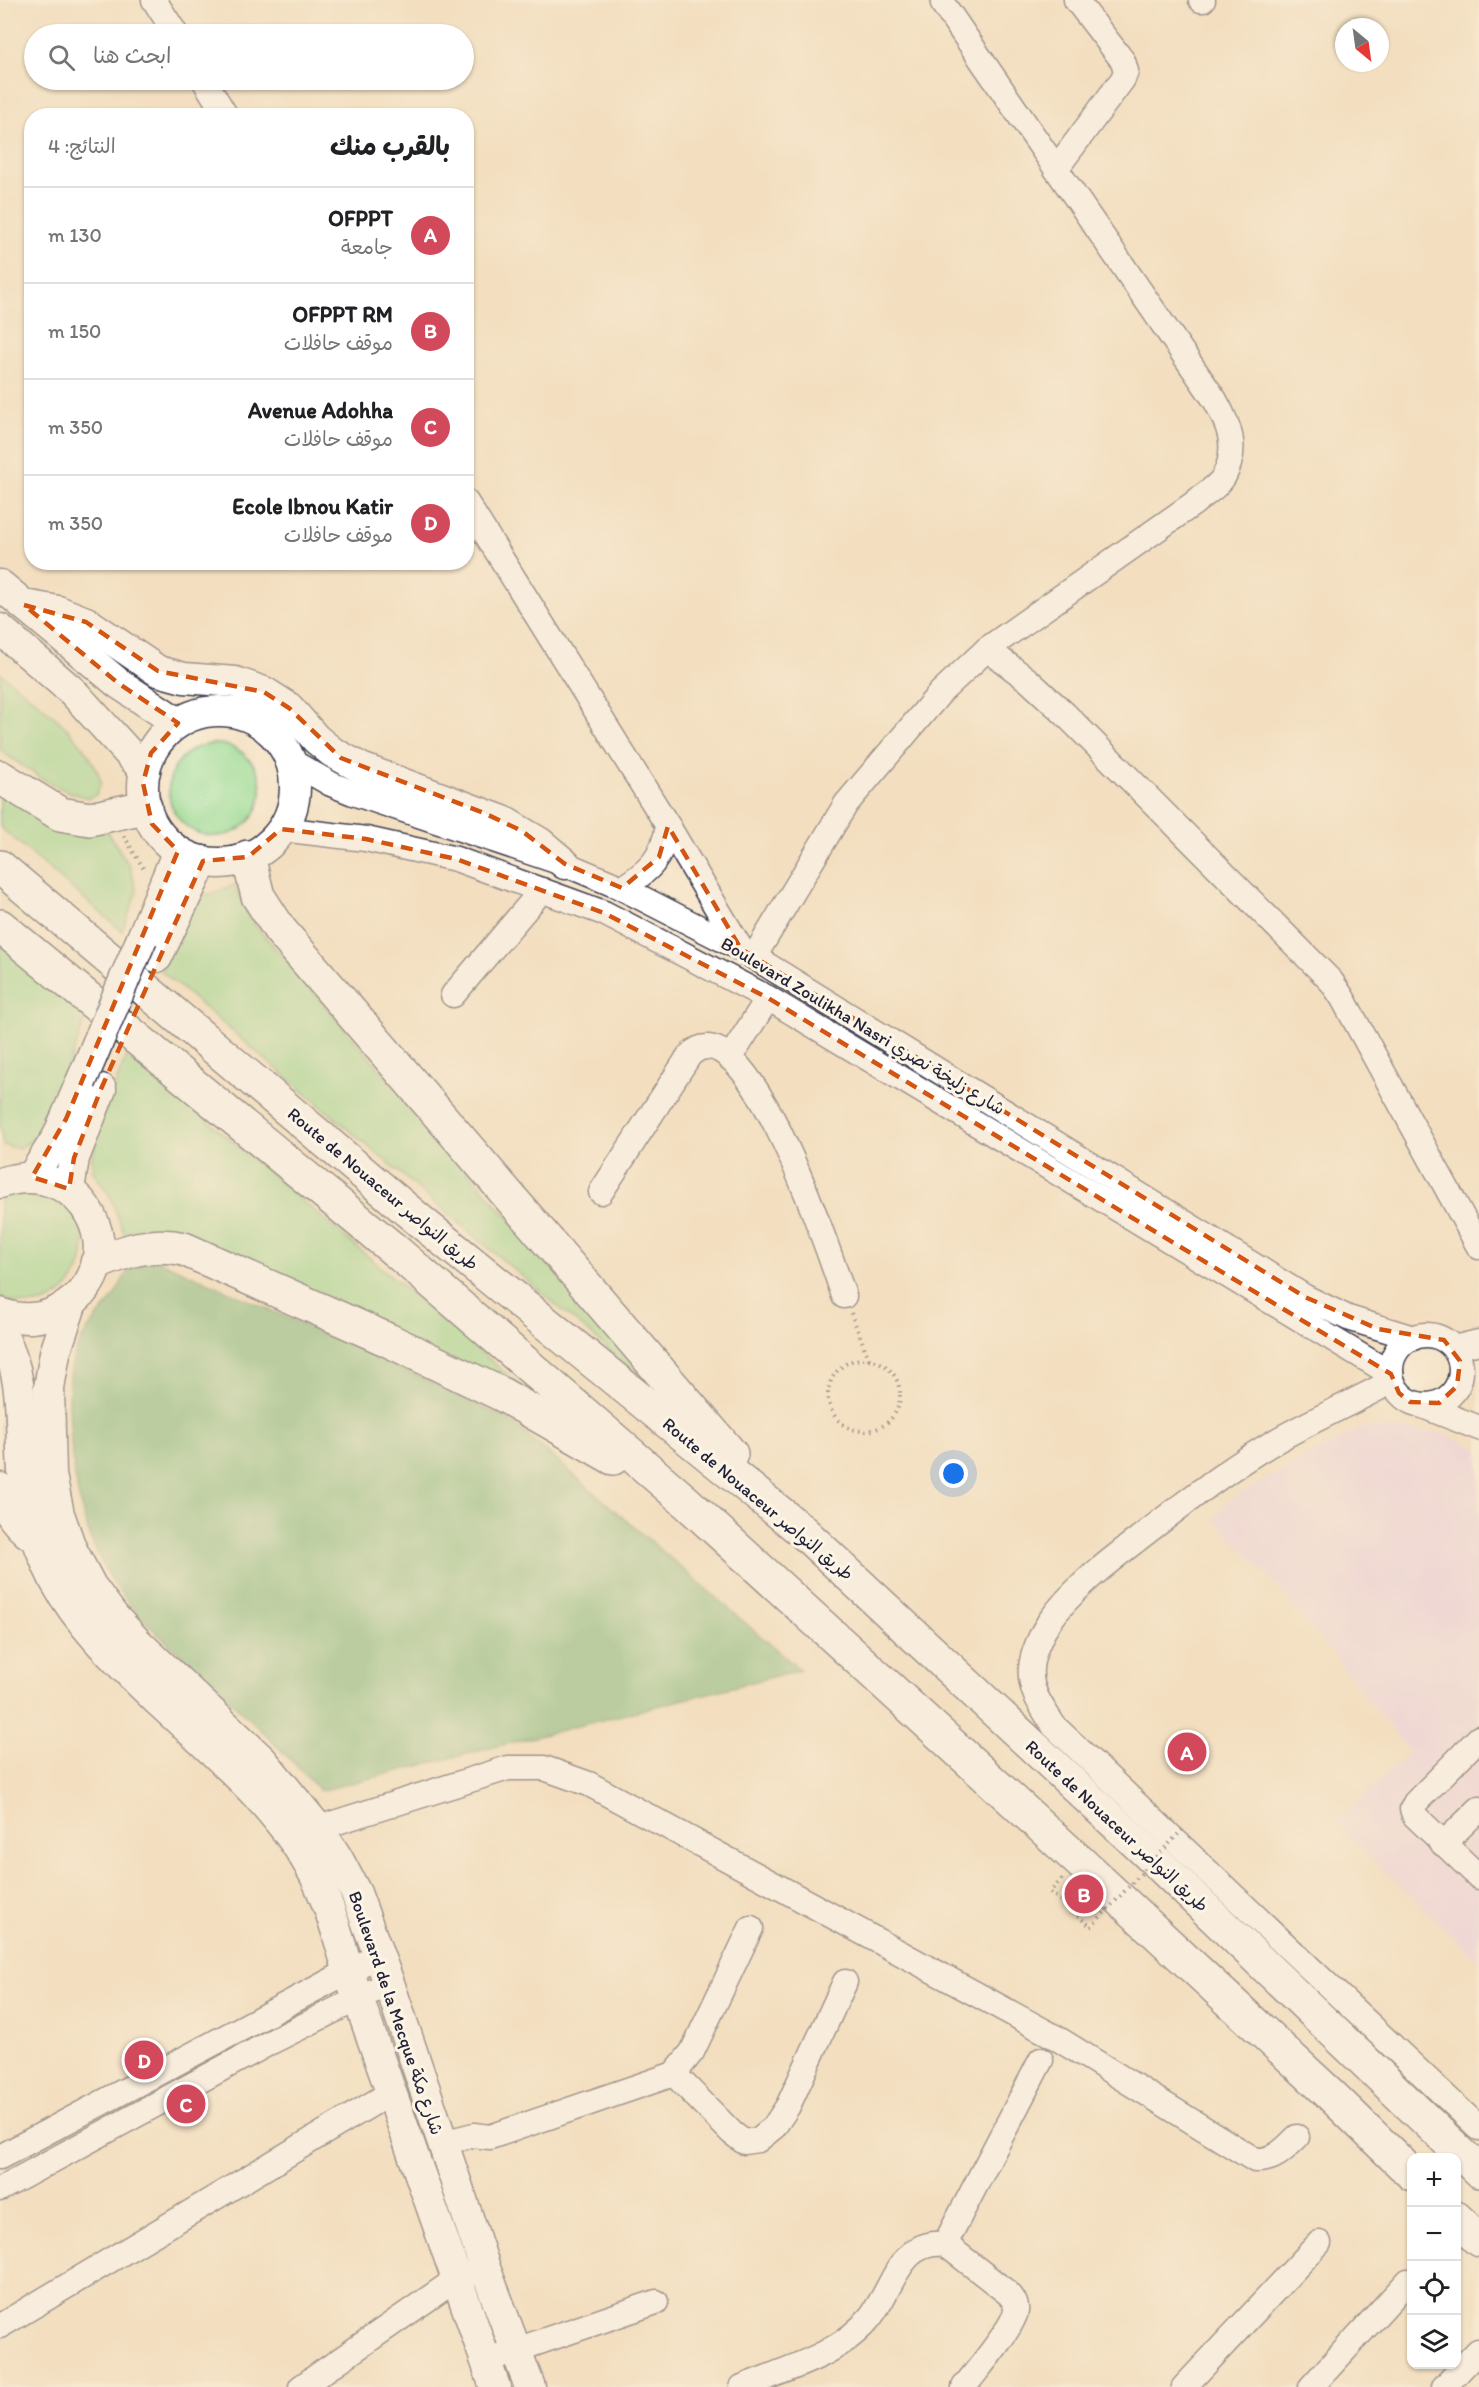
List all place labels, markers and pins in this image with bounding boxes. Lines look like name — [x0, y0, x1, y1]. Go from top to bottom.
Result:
pin: A — [1168, 1730, 1206, 1774]
pin: B — [1064, 1872, 1104, 1916]
pin: D — [124, 2038, 164, 2082]
pin: C — [166, 2082, 206, 2126]

